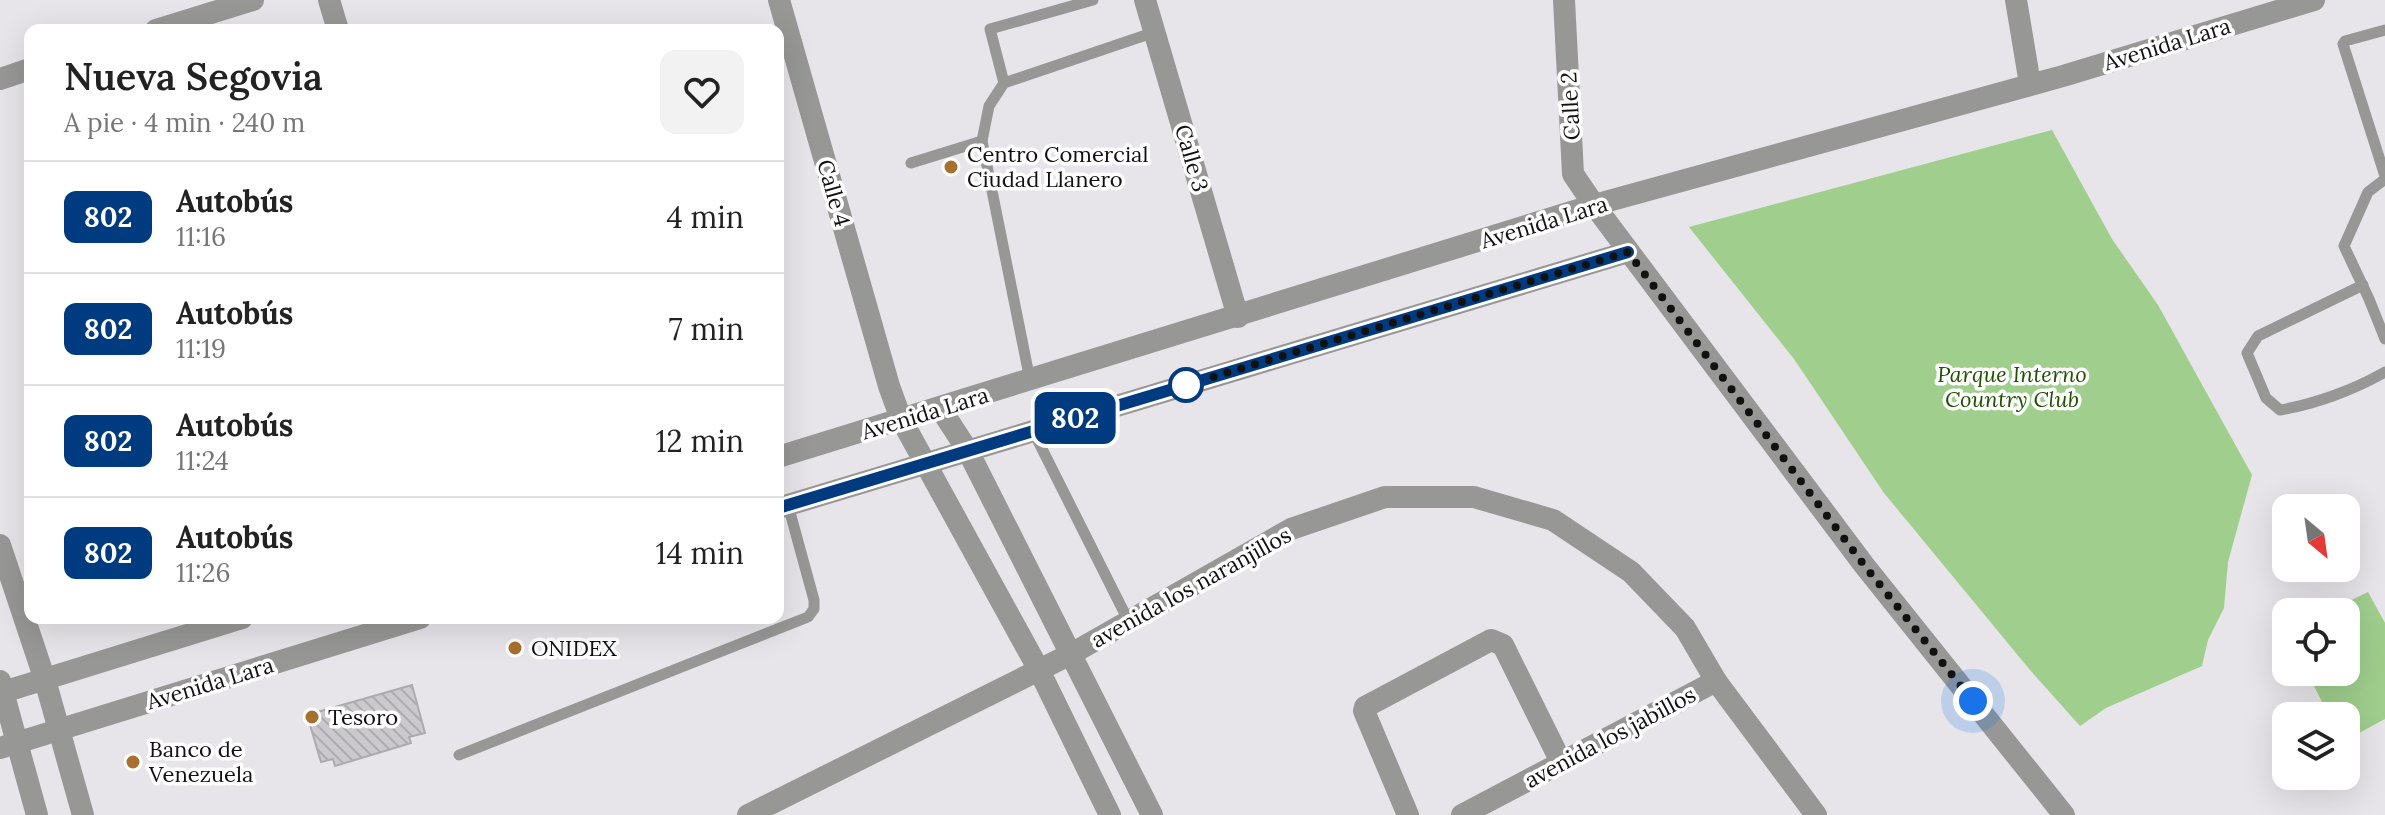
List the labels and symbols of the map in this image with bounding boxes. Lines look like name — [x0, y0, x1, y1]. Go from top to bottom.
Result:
street label: Avenida Lara — [2099, 11, 2234, 77]
street label: Calle 2 — [1554, 71, 1586, 141]
street label: Calle 3 — [1169, 121, 1215, 195]
place label: Centro Comercial Ciudad Llanero — [967, 140, 1148, 193]
street label: Calle 4 — [811, 156, 857, 230]
marker: Centro Comercial Ciudad Llanero — [942, 158, 960, 176]
street label: Avenida Lara — [1476, 189, 1611, 255]
park label: Parque Interno Country Club — [1937, 360, 2087, 413]
unlabelled marker — [1169, 368, 1203, 402]
street label: Avenida Lara — [857, 380, 992, 446]
line badge: 802 — [1029, 392, 1121, 444]
north arrow — [2272, 494, 2360, 582]
street label: avenida los naranjillos — [1086, 520, 1296, 654]
place label: ONIDEX — [531, 634, 617, 662]
marker: ONIDEX — [506, 639, 524, 657]
street label: Avenida Lara — [142, 650, 277, 716]
street label: avenida los jabillos — [1520, 680, 1700, 794]
your location — [1953, 681, 1993, 721]
place label: Tesoro — [328, 703, 398, 731]
marker: Tesoro — [303, 708, 321, 726]
place label: Banco de Venezuela — [148, 735, 253, 788]
marker: Banco de Venezuela — [124, 753, 142, 771]

